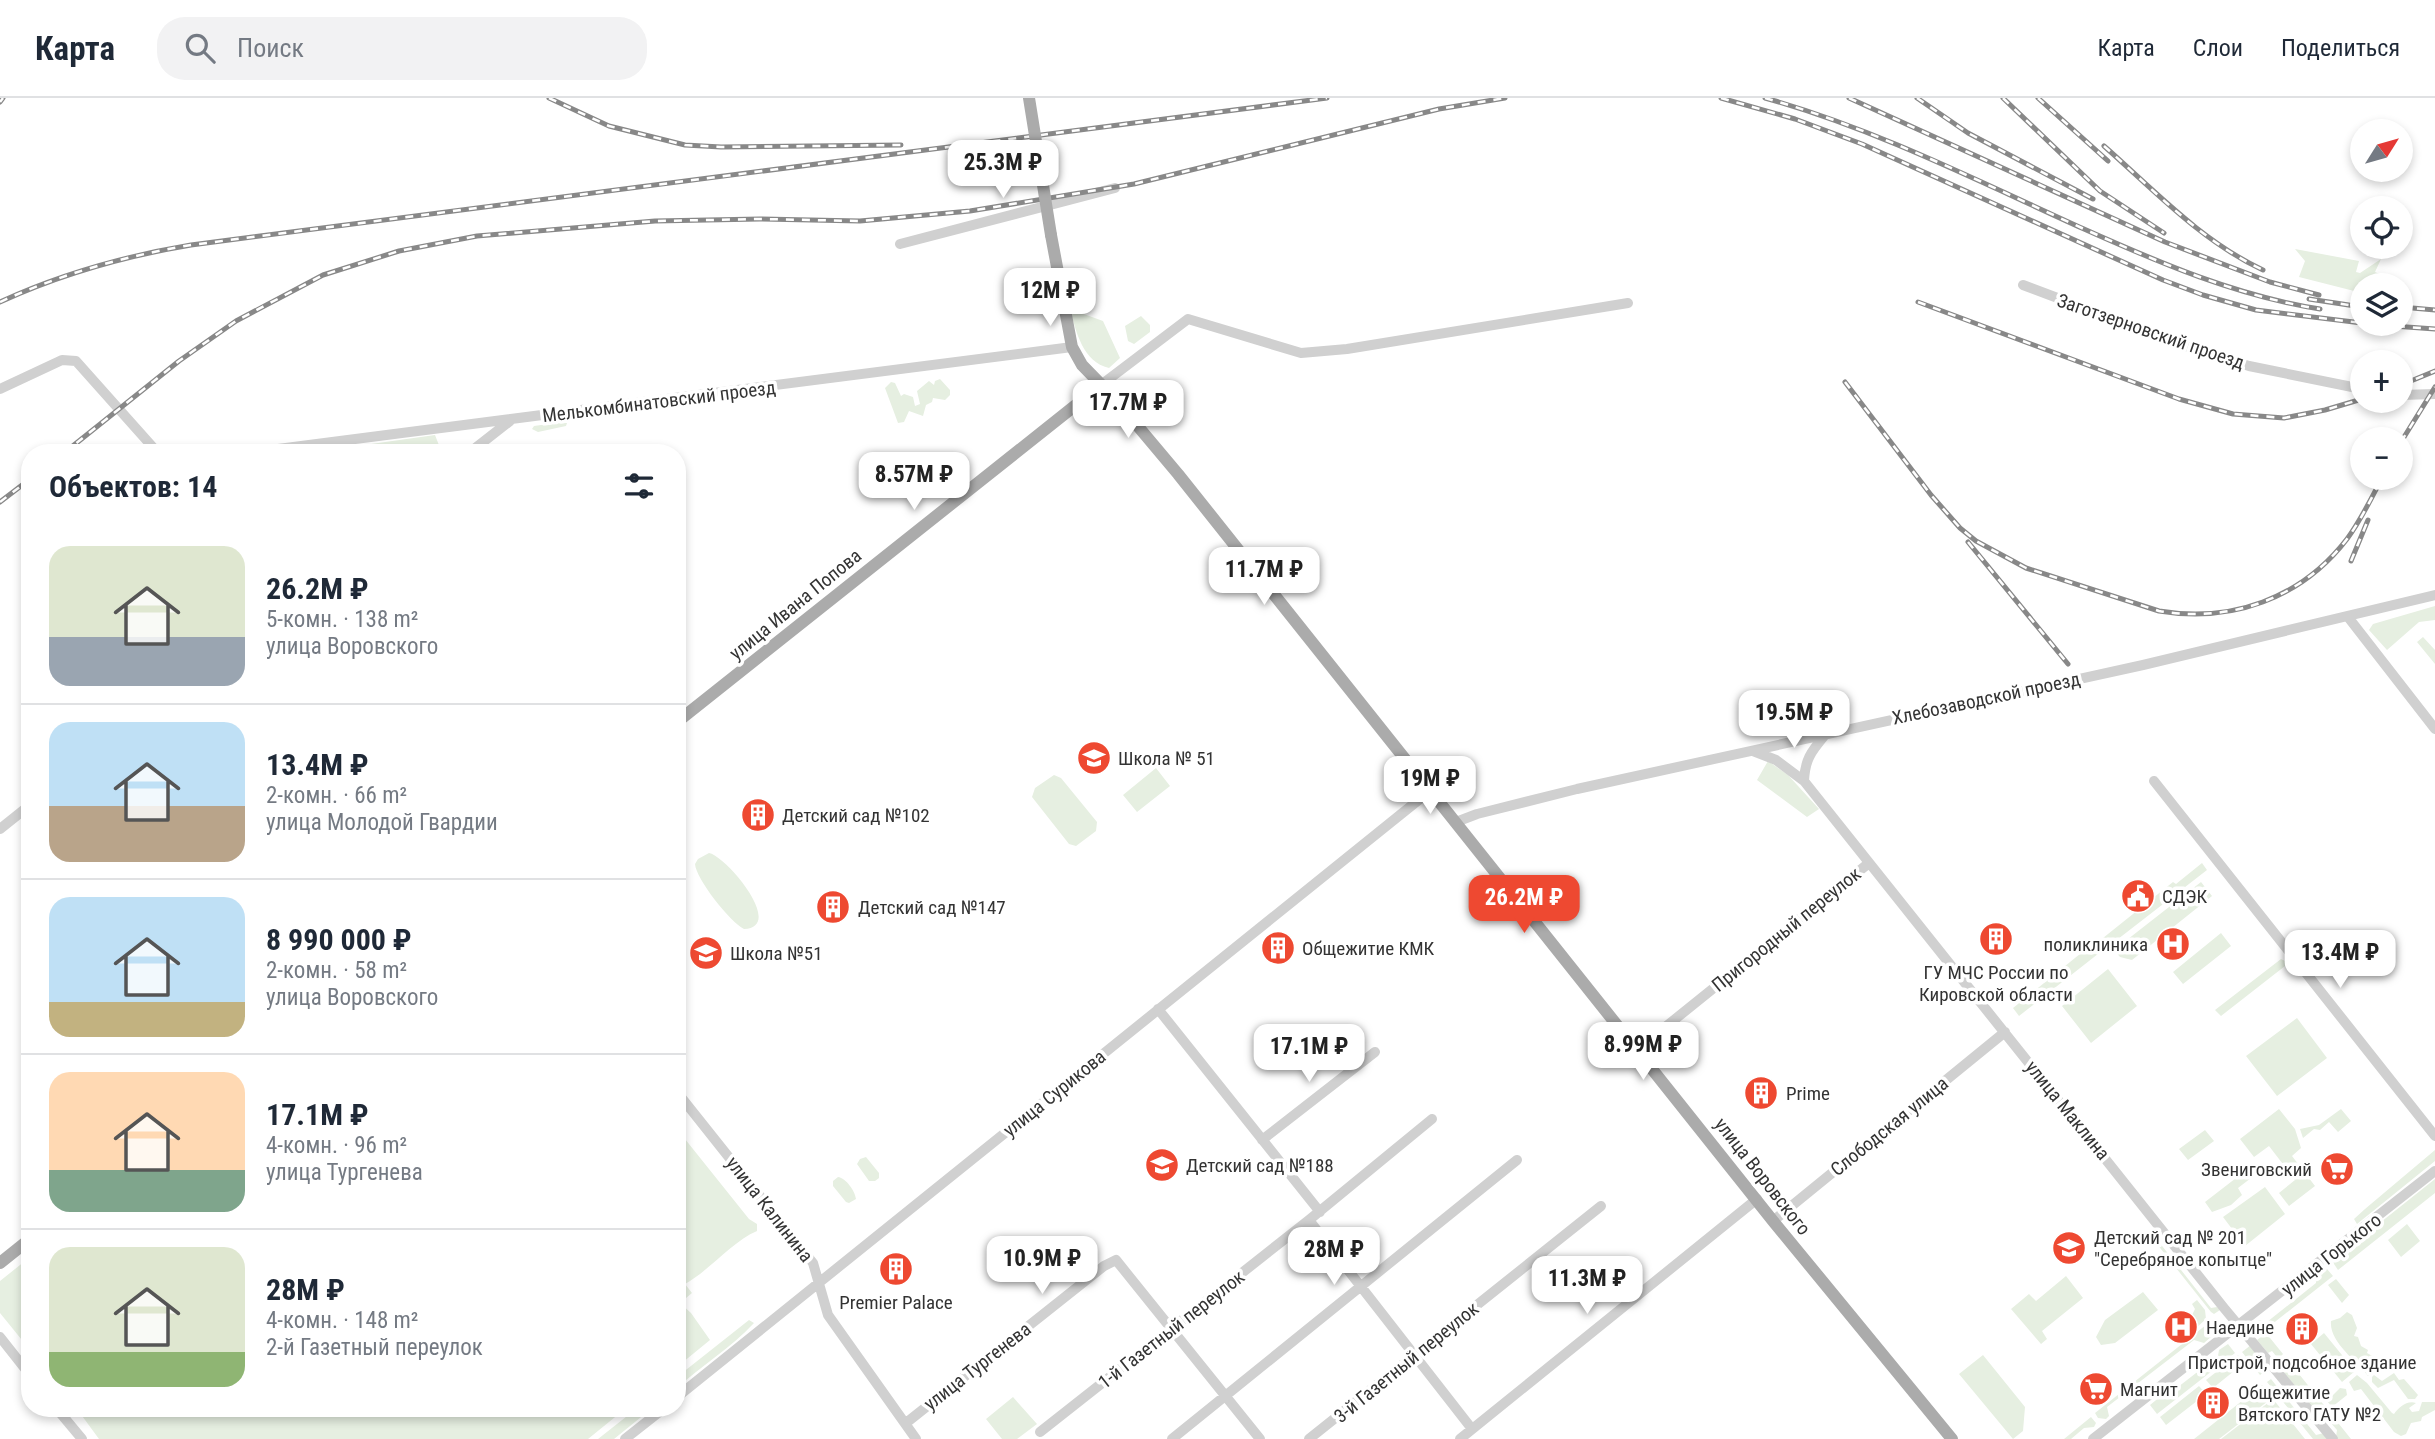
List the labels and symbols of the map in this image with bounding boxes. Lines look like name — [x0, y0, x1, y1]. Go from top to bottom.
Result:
north arrow — [2350, 119, 2413, 182]
pin: 25.3M ₽ — [938, 140, 1068, 200]
pin: 12M ₽ — [1001, 268, 1099, 328]
street label: Заготзерновский проезд — [2054, 289, 2248, 374]
street label: Мелькомбинатовский проезд — [541, 376, 777, 427]
pin: 17.7M ₽ — [1063, 380, 1193, 440]
pin: 8.57M ₽ — [849, 452, 979, 512]
street label: улица Ивана Попова — [725, 544, 866, 665]
pin: 11.7M ₽ — [1199, 547, 1329, 607]
street label: Хлебозаводской проезд — [1890, 667, 2082, 730]
pin: 19.5M ₽ — [1729, 690, 1859, 750]
school or university icon: Школа № 51 — [1075, 739, 1113, 777]
place label: Школа № 51 — [1118, 747, 1215, 770]
pin: 19M ₽ — [1381, 756, 1479, 816]
building icon: Детский сад №102 — [739, 796, 777, 834]
place label: Детский сад №102 — [782, 804, 930, 827]
street label: Пригородный переулок — [1707, 862, 1865, 997]
pin: 26.2M ₽ — [1459, 876, 1589, 935]
public building icon: СДЭК — [2119, 877, 2157, 915]
place label: СДЭК — [2162, 885, 2208, 908]
building icon: Детский сад №147 — [814, 888, 852, 926]
place label: Детский сад №147 — [858, 896, 1006, 919]
building icon: ГУ МЧС России по Кировской области — [1977, 920, 2015, 958]
hospital icon: поликлиника — [2154, 925, 2192, 963]
building icon: Общежитие КМК — [1259, 929, 1297, 967]
pin: 13.4M ₽ — [2275, 930, 2405, 990]
place label: поликлиника — [2043, 933, 2148, 956]
school or university icon: Школа №51 — [687, 934, 725, 972]
place label: Общежитие КМК — [1302, 937, 1435, 960]
place label: Школа №51 — [730, 942, 823, 965]
place label: ГУ МЧС России по Кировской области — [1919, 961, 2073, 1006]
pin: 8.99M ₽ — [1578, 1023, 1708, 1082]
pin: 17.1M ₽ — [1244, 1024, 1374, 1084]
street label: улица Сурикова — [998, 1045, 1110, 1142]
street label: улица Маклина — [2021, 1056, 2115, 1165]
street label: Слободская улица — [1826, 1072, 1953, 1181]
building icon: Prime — [1742, 1074, 1780, 1112]
place label: Prime — [1786, 1082, 1830, 1105]
street label: улица Воровского — [1710, 1113, 1815, 1239]
school or university icon: Детский сад №188 — [1143, 1146, 1181, 1184]
supermarket icon: Звениговский — [2318, 1150, 2356, 1188]
street label: улица Калинина — [721, 1152, 818, 1267]
place label: Детский сад №188 — [1186, 1154, 1334, 1177]
place label: Звениговский — [2201, 1158, 2312, 1181]
street label: улица Горького — [2277, 1208, 2386, 1301]
place label: Детский сад № 201 "Серебряное копытце" — [2094, 1226, 2272, 1271]
pin: 28M ₽ — [1285, 1228, 1383, 1287]
school or university icon: Детский сад № 201 "Серебряное копытце" — [2050, 1229, 2088, 1267]
pin: 10.9M ₽ — [977, 1236, 1107, 1296]
building icon: Premier Palace — [877, 1250, 915, 1288]
pin: 11.3M ₽ — [1522, 1256, 1652, 1316]
street label: 1-й Газетный переулок — [1094, 1265, 1249, 1394]
place label: Premier Palace — [839, 1291, 953, 1314]
street label: 3-й Газетный переулок — [1329, 1297, 1483, 1428]
hospital icon: Наедине — [2162, 1308, 2200, 1346]
building icon: Пристрой, подсобное здание — [2283, 1310, 2321, 1348]
place label: Наедине — [2206, 1316, 2274, 1339]
street label: улица Тургенева — [919, 1317, 1035, 1415]
place label: Пристрой, подсобное здание — [2188, 1351, 2417, 1374]
supermarket icon: Магнит — [2077, 1370, 2115, 1408]
place label: Магнит — [2120, 1378, 2178, 1401]
place label: Общежитие Вятского ГАТУ №2 — [2238, 1381, 2381, 1426]
building icon: Общежитие Вятского ГАТУ №2 — [2194, 1384, 2232, 1422]

